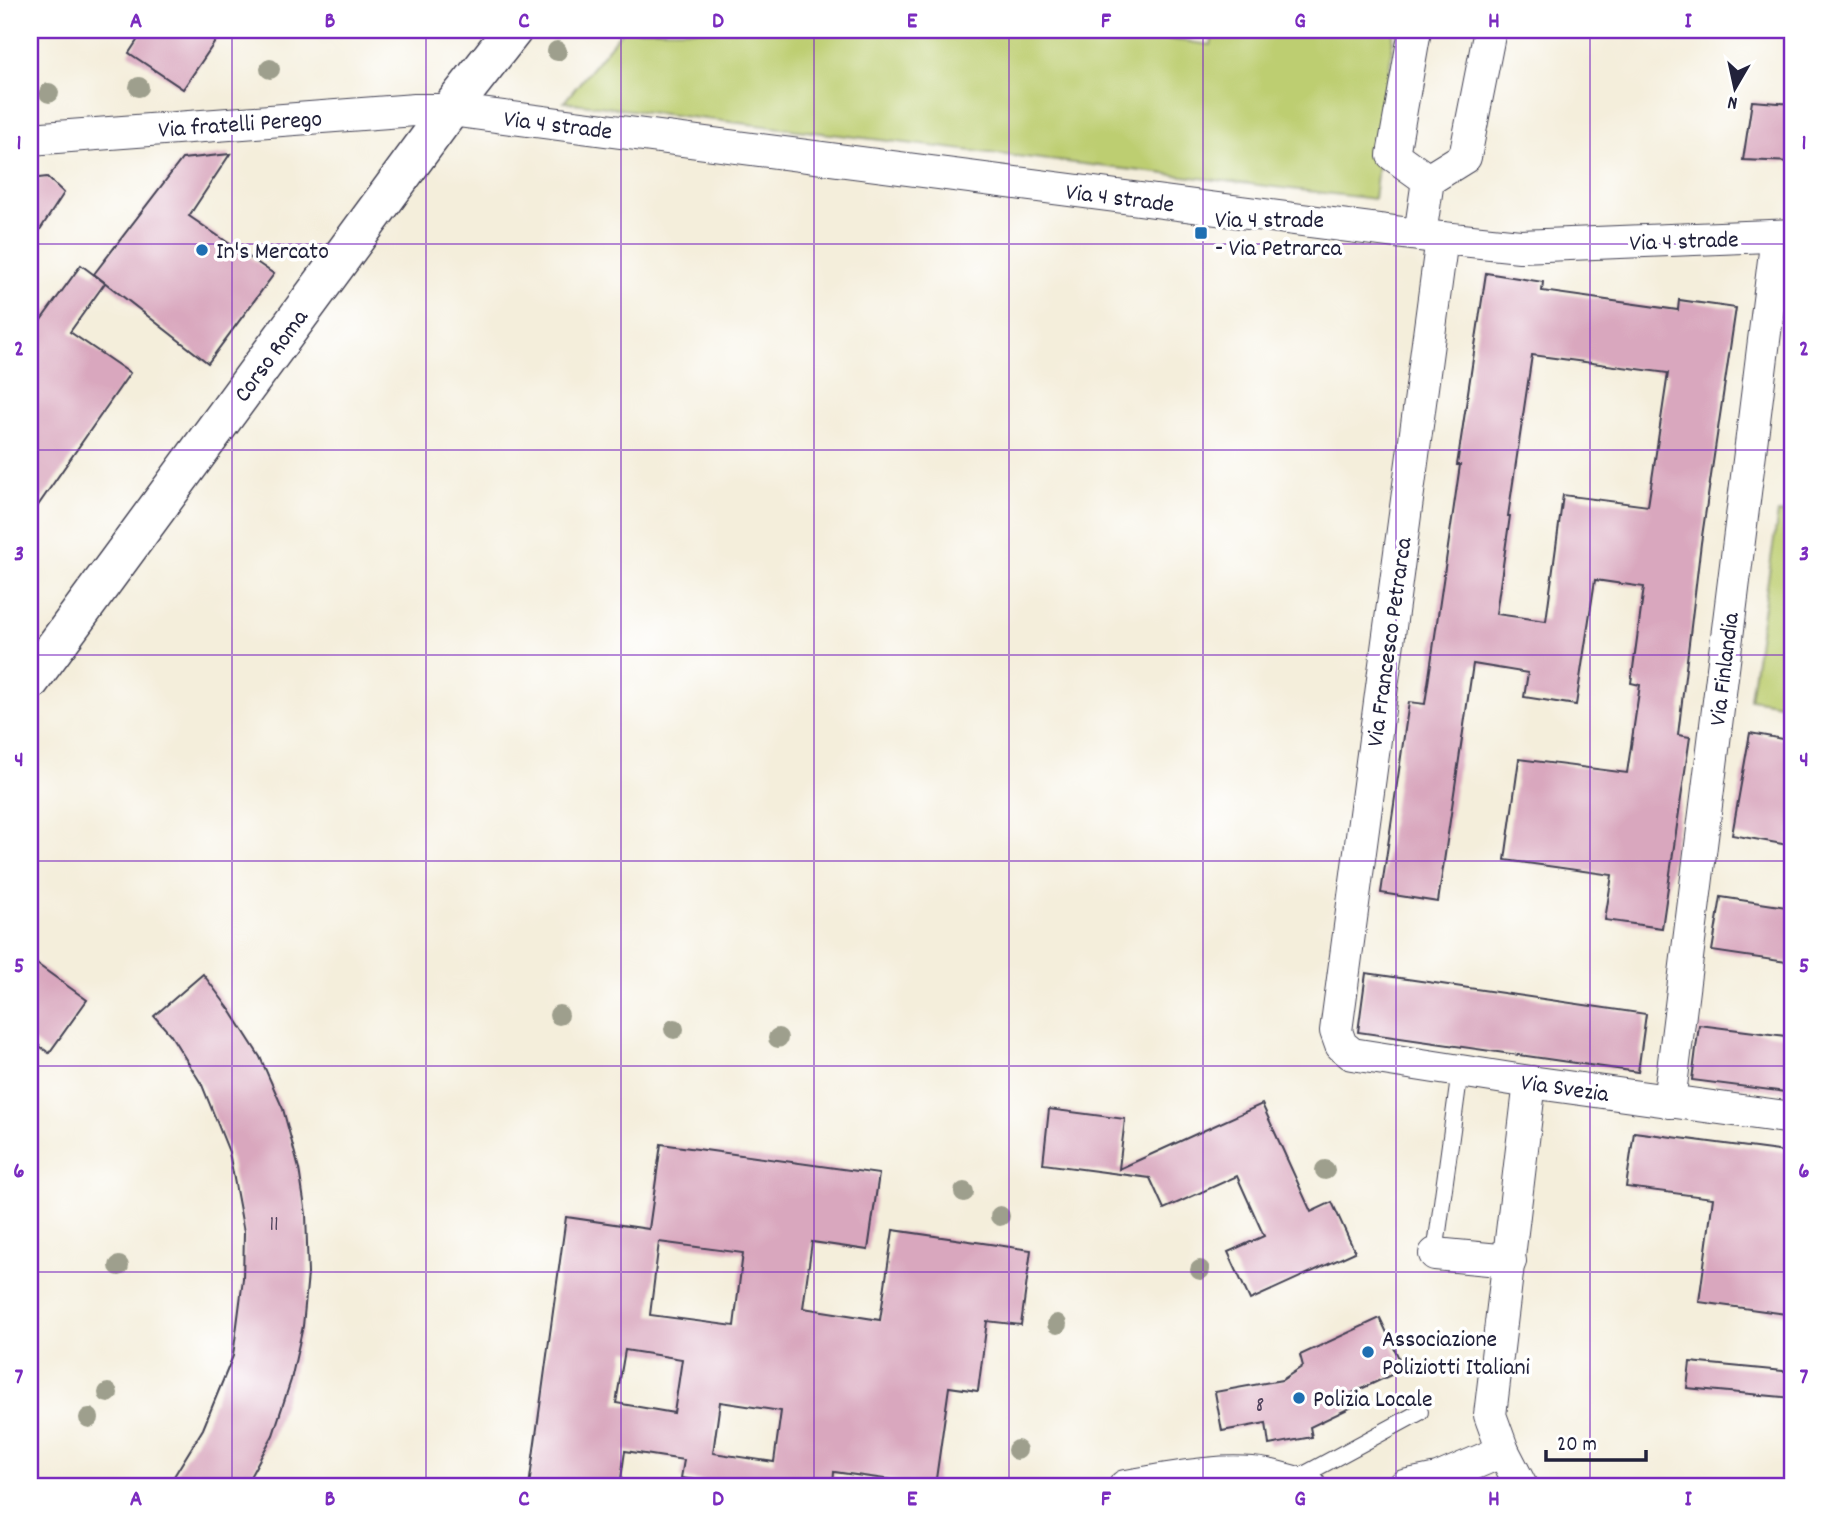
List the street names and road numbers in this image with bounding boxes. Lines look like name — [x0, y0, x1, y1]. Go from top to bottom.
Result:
street label: Via fratelli Perego — [157, 103, 323, 149]
street label: Via 4 strade — [501, 103, 614, 150]
street label: Via 4 strade — [1063, 176, 1176, 223]
street label: Via 4 strade — [1629, 224, 1739, 262]
street label: Corso Roma — [227, 303, 318, 410]
street label: Via Francesco Petrarca — [1359, 535, 1423, 749]
street label: Via Finlandia — [1702, 610, 1750, 728]
street label: Via Svezia — [1518, 1067, 1612, 1113]

